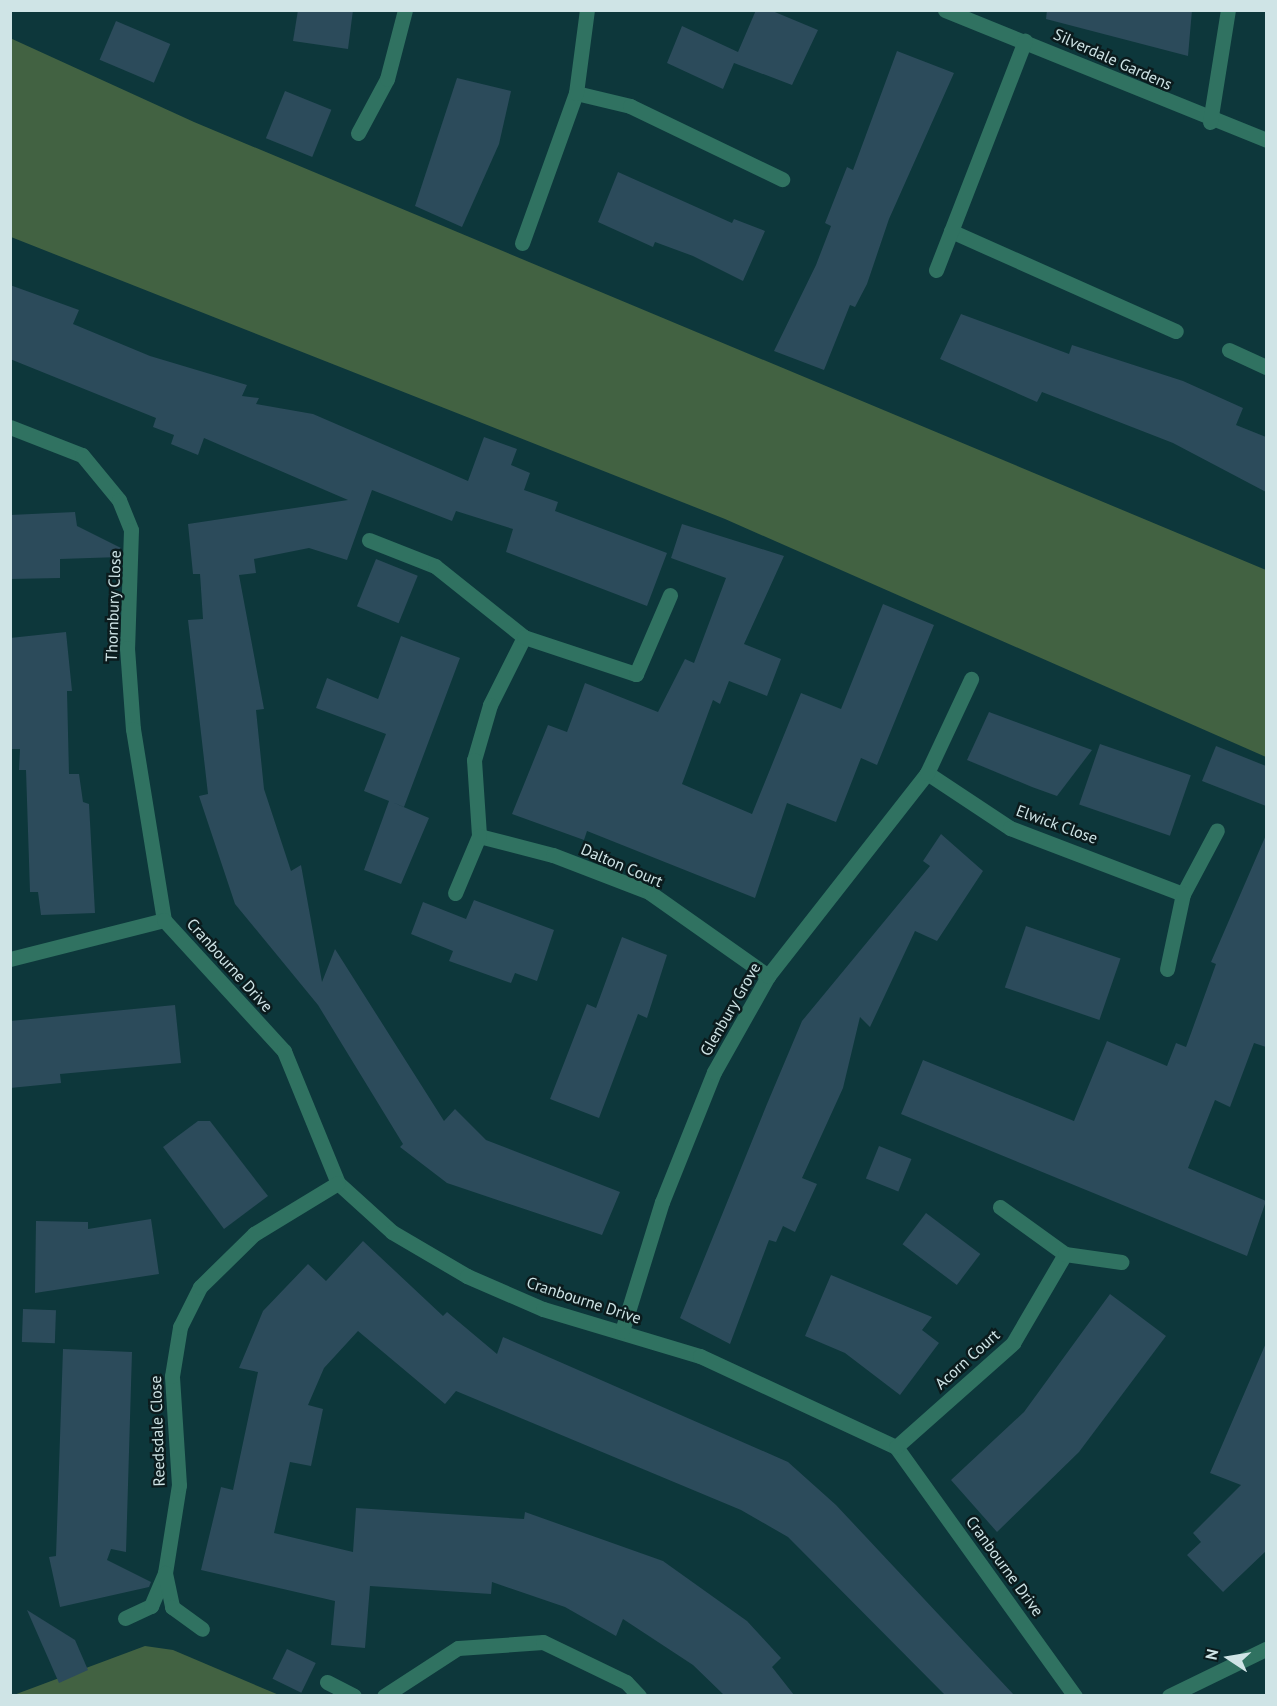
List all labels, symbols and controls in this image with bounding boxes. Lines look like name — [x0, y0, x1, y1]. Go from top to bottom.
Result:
street label: Silverdale Gardens — [1051, 24, 1175, 94]
street label: Thornbury Close — [101, 550, 125, 662]
street label: Elwick Close — [1013, 800, 1101, 848]
street label: Dalton Court — [578, 839, 666, 891]
street label: Cranbourne Drive — [183, 914, 277, 1016]
street label: Glenbury Grove — [695, 959, 765, 1059]
street label: Cranbourne Drive — [524, 1272, 644, 1328]
street label: Acorn Court — [931, 1325, 1003, 1393]
street label: Reedsdale Close — [145, 1375, 169, 1487]
street label: Cranbourne Drive — [962, 1512, 1048, 1620]
north arrow — [1199, 1628, 1259, 1688]
text: N — [1201, 1647, 1222, 1661]

